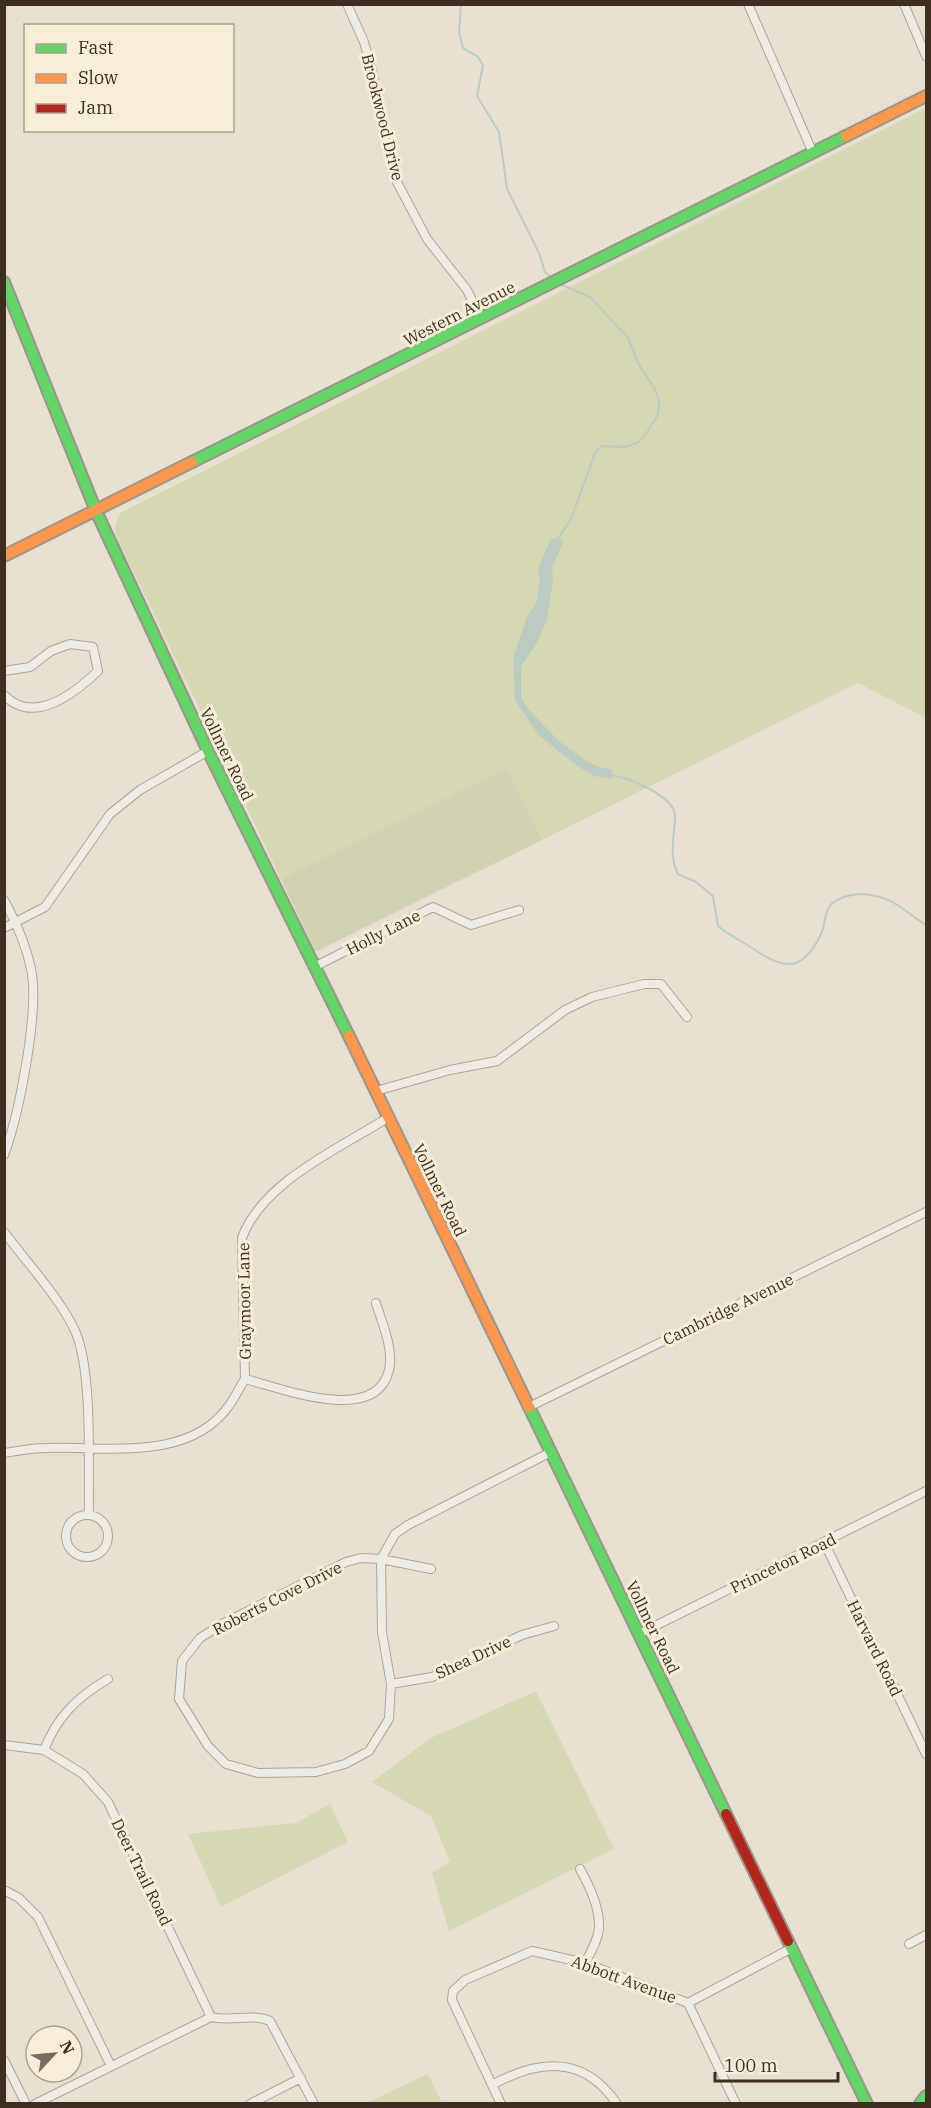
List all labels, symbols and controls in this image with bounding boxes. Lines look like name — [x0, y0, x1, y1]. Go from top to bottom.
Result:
legend — [24, 24, 234, 132]
text: Fast — [78, 36, 113, 59]
street label: Brookwood Drive — [358, 52, 408, 182]
text: Slow — [78, 66, 118, 89]
text: Jam — [78, 96, 113, 119]
street label: Western Avenue — [400, 276, 518, 350]
street label: Vollmer Road — [196, 704, 258, 804]
street label: Holly Lane — [343, 905, 423, 959]
street label: Vollmer Road — [409, 1140, 471, 1240]
street label: Graymoor Lane — [233, 1242, 255, 1360]
street label: Cambridge Avenue — [659, 1269, 797, 1349]
street label: Princeton Road — [727, 1529, 840, 1597]
street label: Roberts Cove Drive — [209, 1557, 345, 1639]
street label: Vollmer Road — [622, 1577, 684, 1677]
street label: Harvard Road — [843, 1597, 907, 1700]
street label: Shea Drive — [432, 1631, 514, 1683]
street label: Deer Trail Road — [107, 1815, 177, 1929]
street label: Abbott Avenue — [569, 1951, 679, 2007]
north arrow — [24, 2024, 84, 2084]
text: N — [56, 2037, 79, 2057]
scale bar — [715, 2045, 838, 2083]
text: 100 m — [724, 2054, 778, 2077]

